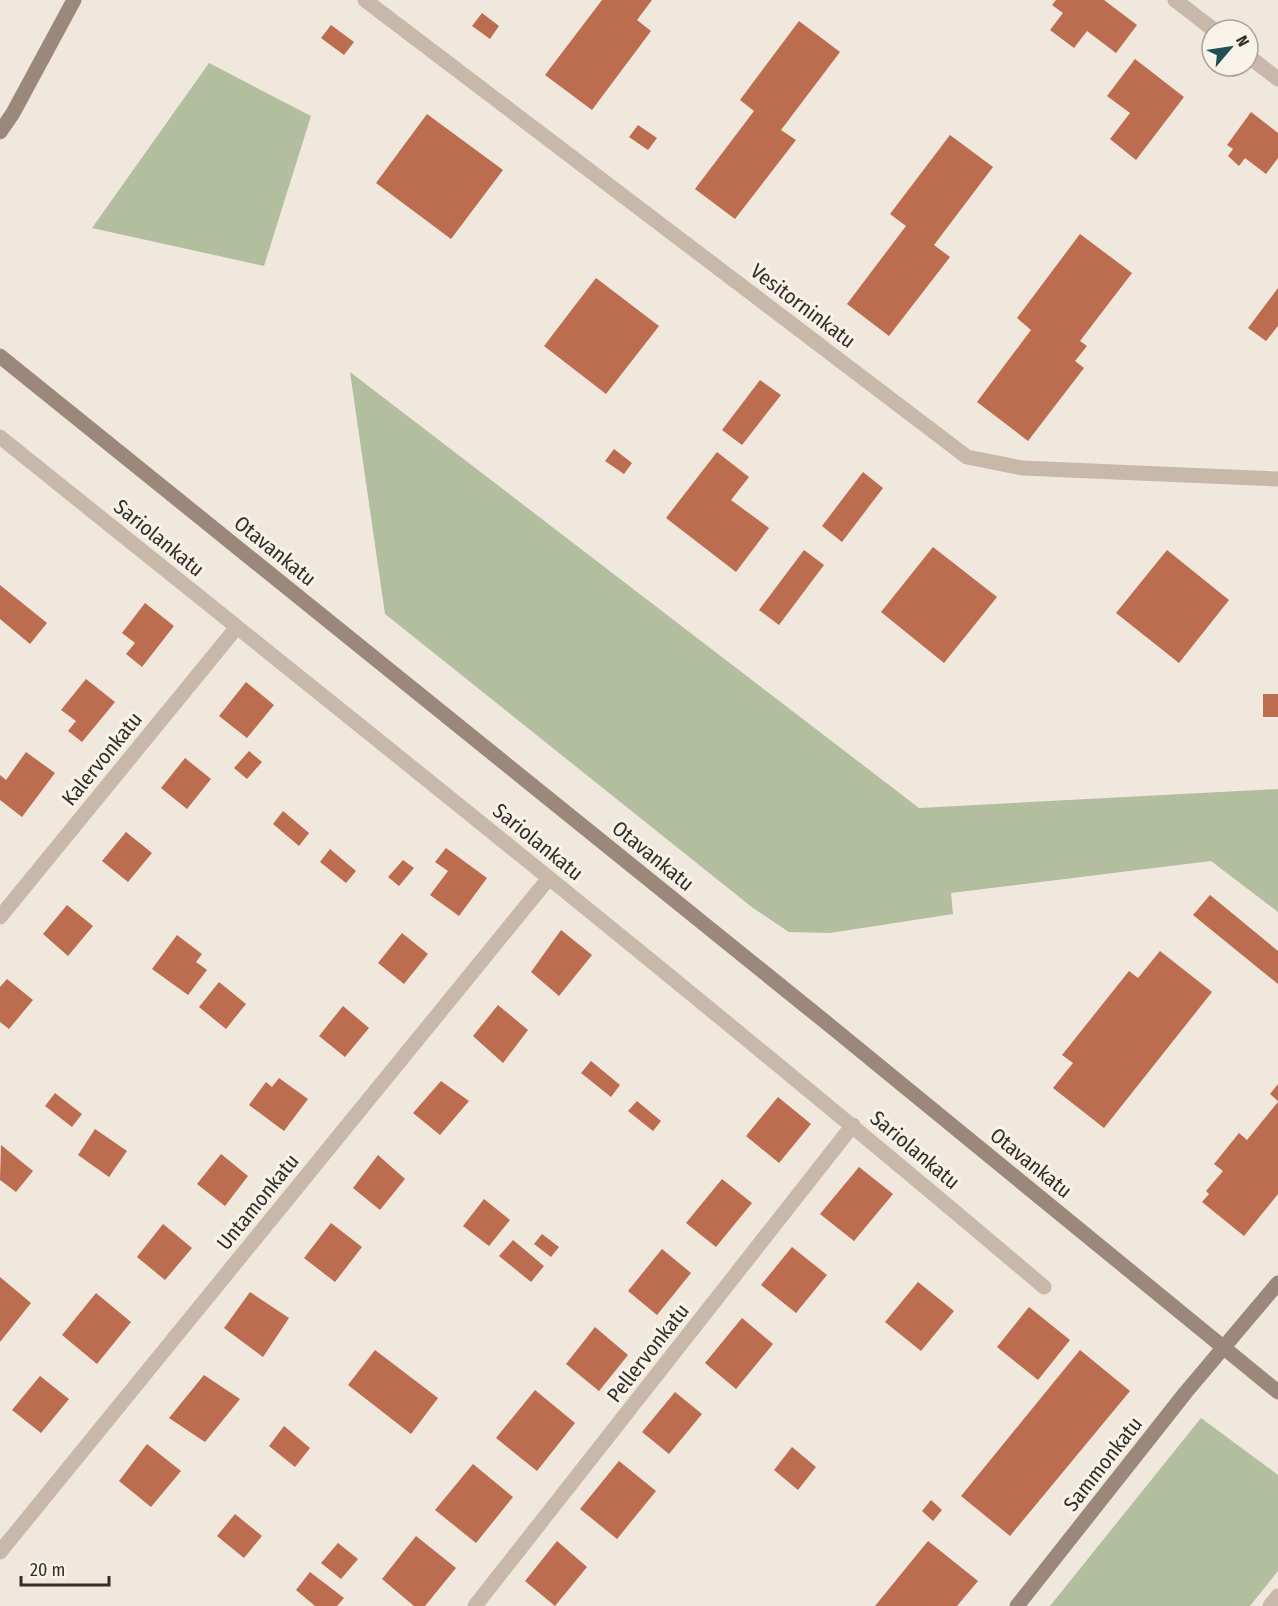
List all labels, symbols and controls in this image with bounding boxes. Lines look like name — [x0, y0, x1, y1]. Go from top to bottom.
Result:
north arrow — [1200, 18, 1260, 78]
text: N — [1232, 32, 1253, 50]
street label: Vesitorninkatu — [745, 258, 861, 354]
street label: Sariolankatu — [109, 494, 209, 582]
street label: Otavankatu — [229, 510, 321, 592]
street label: Kalervonkatu — [56, 707, 148, 811]
street label: Sariolankatu — [488, 798, 588, 886]
street label: Otavankatu — [607, 815, 699, 897]
street label: Sariolankatu — [865, 1105, 965, 1195]
street label: Otavankatu — [985, 1122, 1077, 1204]
street label: Untamonkatu — [211, 1149, 305, 1255]
street label: Pellervonkatu — [601, 1298, 695, 1408]
street label: Sammonkatu — [1058, 1412, 1148, 1516]
scale bar — [21, 1549, 110, 1587]
text: 20 m — [30, 1559, 65, 1581]

